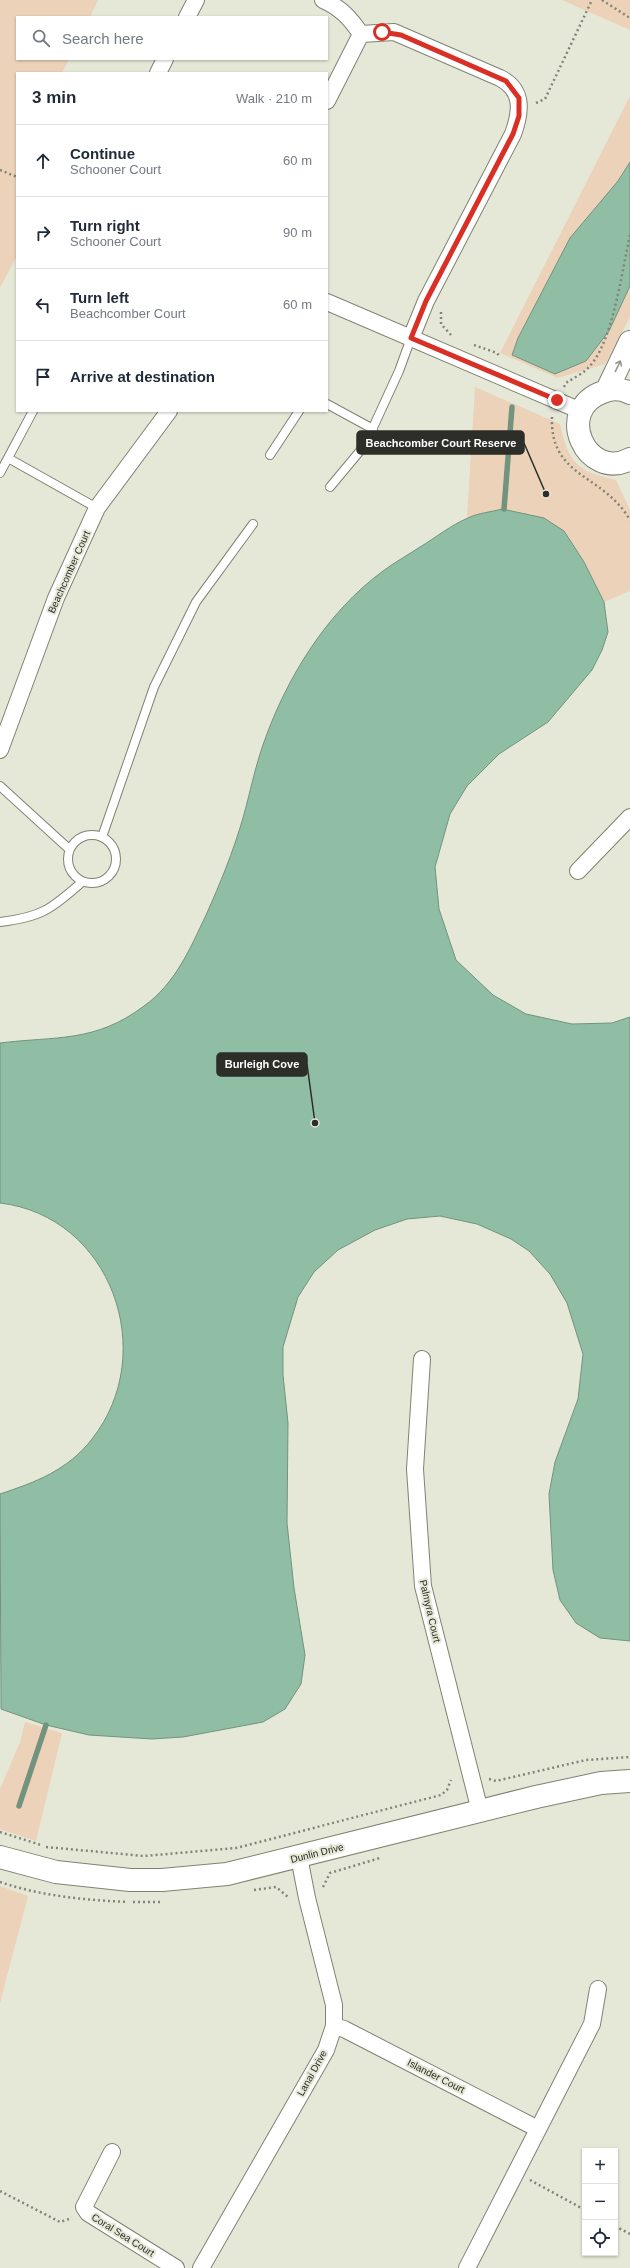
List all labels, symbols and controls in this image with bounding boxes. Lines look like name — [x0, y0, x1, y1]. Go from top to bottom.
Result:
search box — [16, 16, 328, 60]
route start — [373, 23, 391, 41]
icon: search — [30, 27, 52, 49]
text: Search here — [62, 30, 144, 47]
text: 3 min — [32, 88, 76, 107]
text: Walk · 210 m — [236, 91, 312, 106]
text: Continue — [70, 145, 135, 162]
icon: ahead — [32, 150, 54, 172]
text: 60 m — [283, 153, 312, 168]
text: Schooner Court — [70, 162, 161, 177]
text: Turn right — [70, 217, 140, 234]
icon: right — [32, 222, 54, 244]
text: 90 m — [283, 225, 312, 240]
text: Schooner Court — [70, 234, 161, 249]
text: Turn left — [70, 289, 129, 306]
icon: left — [32, 294, 54, 316]
text: 60 m — [283, 297, 312, 312]
text: Beachcomber Court — [70, 306, 186, 321]
one-way arrow — [615, 360, 622, 372]
icon: arrive — [32, 366, 54, 388]
text: Arrive at destination — [70, 368, 215, 385]
route end — [548, 391, 566, 409]
callout: Beachcomber Court Reserve — [357, 431, 524, 454]
text: Beachcomber Court Reserve — [365, 437, 517, 449]
street label: Beachcomber Court — [46, 529, 92, 615]
callout: Burleigh Cove — [217, 1053, 307, 1076]
text: Burleigh Cove — [225, 1058, 299, 1070]
street label: Palmyra Court — [417, 1579, 443, 1644]
street label: Dunlin Drive — [289, 1841, 345, 1865]
street label: Lanai Drive — [295, 2048, 329, 2098]
street label: Islander Court — [406, 2057, 467, 2095]
map controls — [582, 2148, 618, 2256]
button: + — [582, 2148, 618, 2184]
button: − — [582, 2184, 618, 2220]
street label: Coral Sea Court — [90, 2211, 157, 2259]
button: locate — [582, 2220, 618, 2256]

